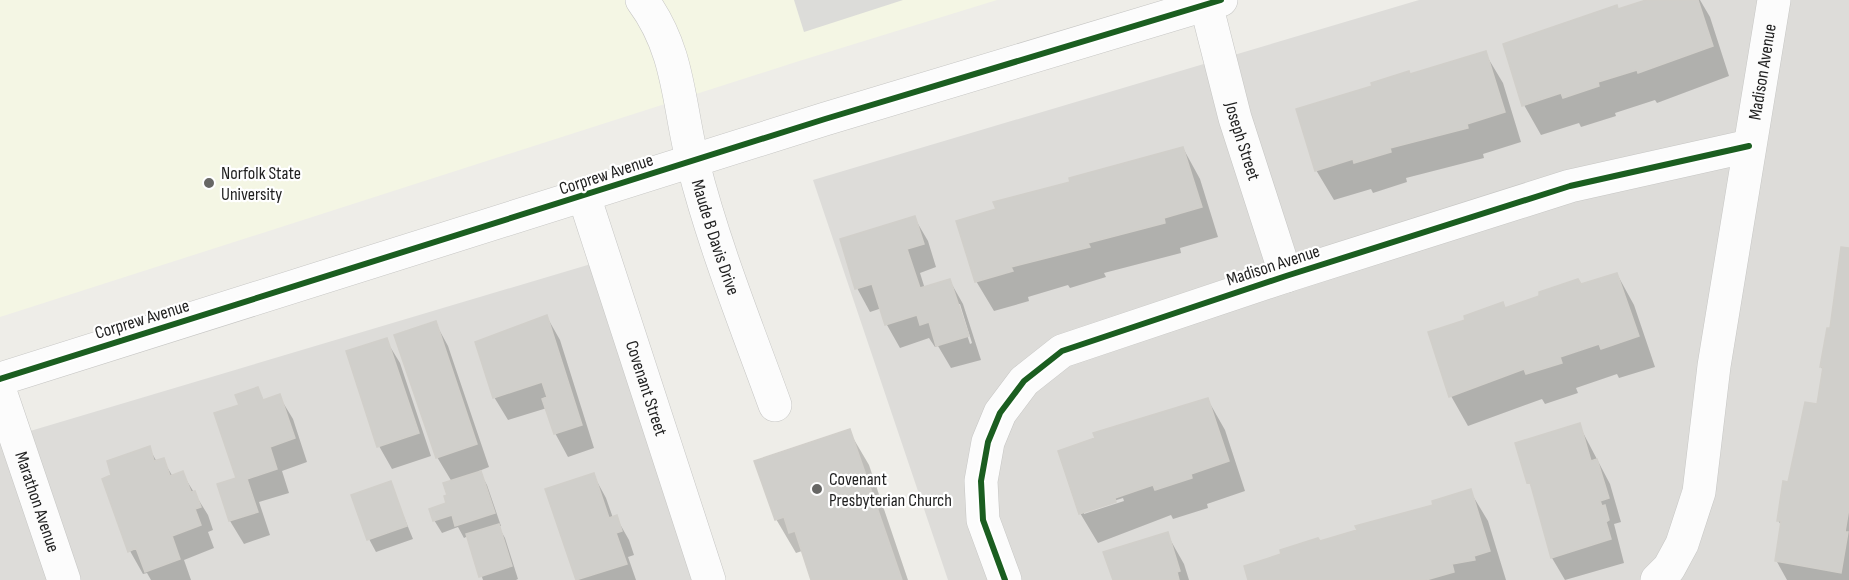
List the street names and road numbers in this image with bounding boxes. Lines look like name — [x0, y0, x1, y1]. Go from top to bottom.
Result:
street label: Madison Avenue — [1745, 22, 1781, 122]
street label: Joseph Street — [1220, 99, 1265, 184]
street label: Corprew Avenue — [556, 149, 656, 200]
street label: Maude B Davis Drive — [687, 177, 744, 298]
street label: Madison Avenue — [1224, 241, 1323, 290]
street label: Corprew Avenue — [92, 295, 192, 344]
street label: Covenant Street — [621, 338, 671, 439]
street label: Marathon Avenue — [10, 449, 64, 555]

